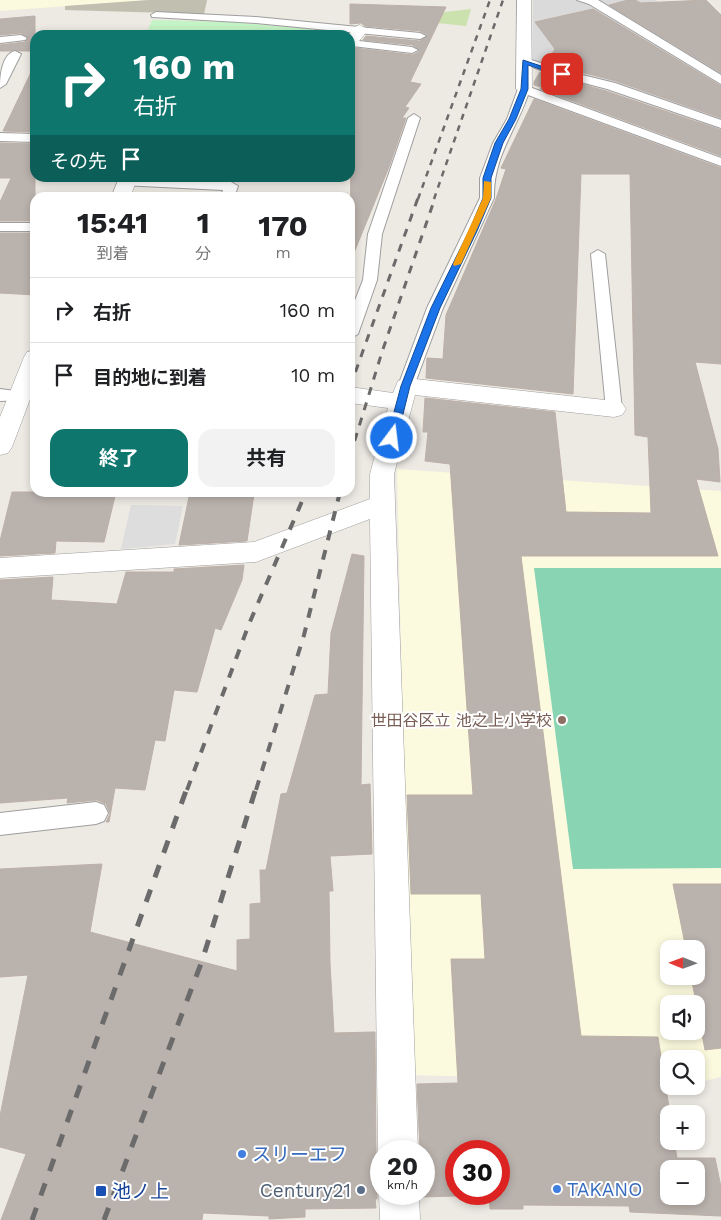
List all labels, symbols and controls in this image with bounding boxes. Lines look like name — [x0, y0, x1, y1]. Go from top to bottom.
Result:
text: 160 m — [133, 46, 235, 88]
icon: right — [50, 50, 115, 115]
pin — [541, 53, 583, 95]
icon: arrive — [548, 60, 576, 88]
text: 右折 — [133, 94, 177, 119]
icon: arrive — [117, 145, 145, 173]
text: その先 — [50, 150, 107, 173]
text: 15:41 — [77, 205, 148, 240]
text: 1 — [197, 205, 210, 240]
text: 170 — [258, 208, 308, 243]
text: m — [275, 243, 291, 262]
text: 到着 — [97, 244, 129, 263]
text: 分 — [195, 244, 211, 263]
icon: right — [50, 296, 78, 324]
text: 160 m — [280, 299, 335, 322]
text: 右折 — [93, 301, 131, 324]
icon: arrive — [50, 361, 78, 389]
text: 10 m — [291, 364, 335, 387]
text: 目的地に到着 — [93, 366, 207, 389]
position arrow — [365, 411, 417, 463]
button: 終了 — [50, 429, 188, 487]
button: 共有 — [198, 429, 335, 487]
place label: 世田谷区立 池之上小学校 — [371, 711, 552, 730]
marker: 世田谷区立 池之上小学校 — [556, 714, 568, 726]
north arrow — [660, 940, 705, 985]
map controls — [660, 940, 705, 1205]
button: sound — [660, 995, 705, 1040]
button: search — [660, 1050, 705, 1095]
button: + — [660, 1105, 705, 1150]
speed limit sign: 30 — [445, 1140, 510, 1205]
place label: スリーエフ — [252, 1143, 347, 1166]
marker: スリーエフ — [236, 1148, 248, 1160]
text: 20 — [387, 1152, 418, 1181]
button: − — [660, 1160, 705, 1205]
text: km/h — [387, 1178, 418, 1192]
place label: TAKANO — [567, 1178, 642, 1201]
place label: Century21 — [260, 1179, 351, 1202]
place label: 池ノ上 — [112, 1180, 169, 1203]
marker: TAKANO — [551, 1183, 563, 1195]
marker: 池ノ上 — [94, 1184, 108, 1198]
marker: Century21 — [355, 1184, 367, 1196]

